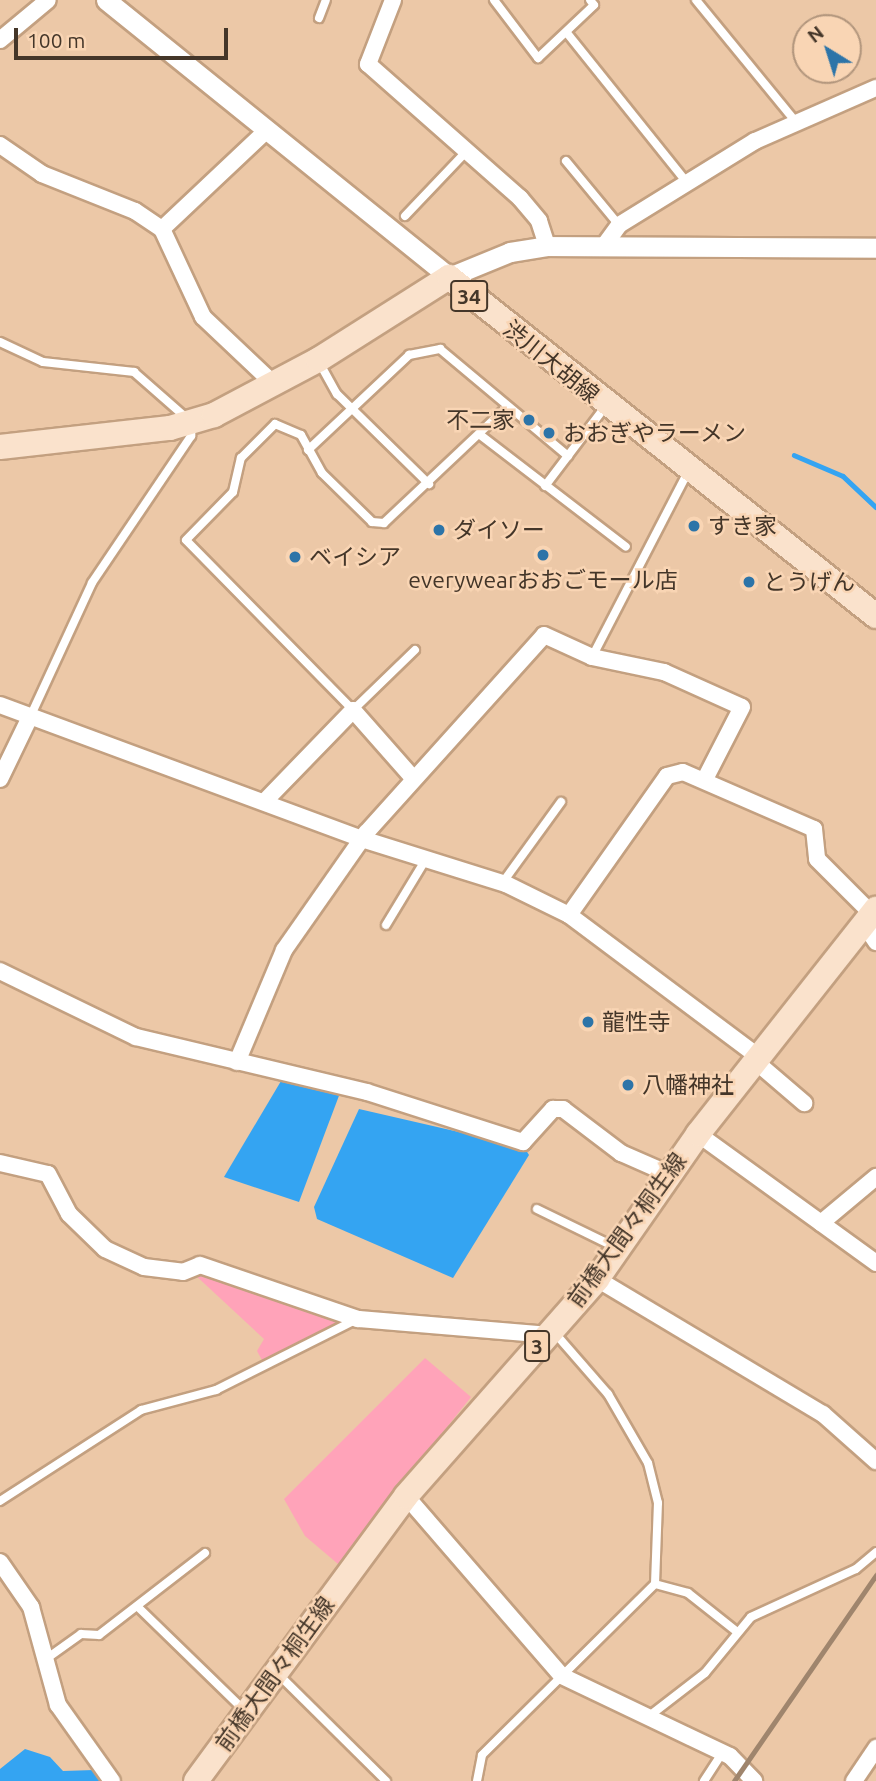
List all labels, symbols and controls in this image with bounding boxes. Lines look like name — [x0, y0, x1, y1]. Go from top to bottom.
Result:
scale bar — [18, 14, 231, 58]
north arrow — [792, 14, 862, 84]
text: N — [803, 21, 828, 47]
text: 100 m — [27, 28, 85, 52]
road number: 34 — [450, 278, 488, 314]
street label: 渋川大胡線 — [498, 315, 604, 409]
place label: 不二家 — [446, 406, 515, 434]
marker: 不二家 — [521, 412, 537, 428]
place label: おおぎやラーメン — [563, 419, 747, 447]
marker: おおぎやラーメン — [541, 425, 557, 441]
place label: すき家 — [708, 512, 777, 540]
place label: ダイソー — [453, 516, 545, 544]
marker: すき家 — [686, 518, 702, 534]
marker: ダイソー — [431, 522, 447, 538]
place label: ベイシア — [309, 543, 401, 571]
marker: everywearおおごモール店 — [535, 547, 551, 563]
marker: ベイシア — [287, 549, 303, 565]
place label: everywearおおごモール店 — [408, 566, 678, 594]
place label: とうげん — [763, 568, 855, 596]
marker: とうげん — [741, 574, 757, 590]
place label: 龍性寺 — [602, 1008, 671, 1036]
marker: 龍性寺 — [580, 1014, 596, 1030]
place label: 八幡神社 — [642, 1071, 734, 1099]
marker: 八幡神社 — [620, 1077, 636, 1093]
street label: 前橋大間々桐生線 — [562, 1147, 692, 1313]
road number: 3 — [523, 1328, 551, 1364]
street label: 前橋大間々桐生線 — [210, 1591, 340, 1757]

